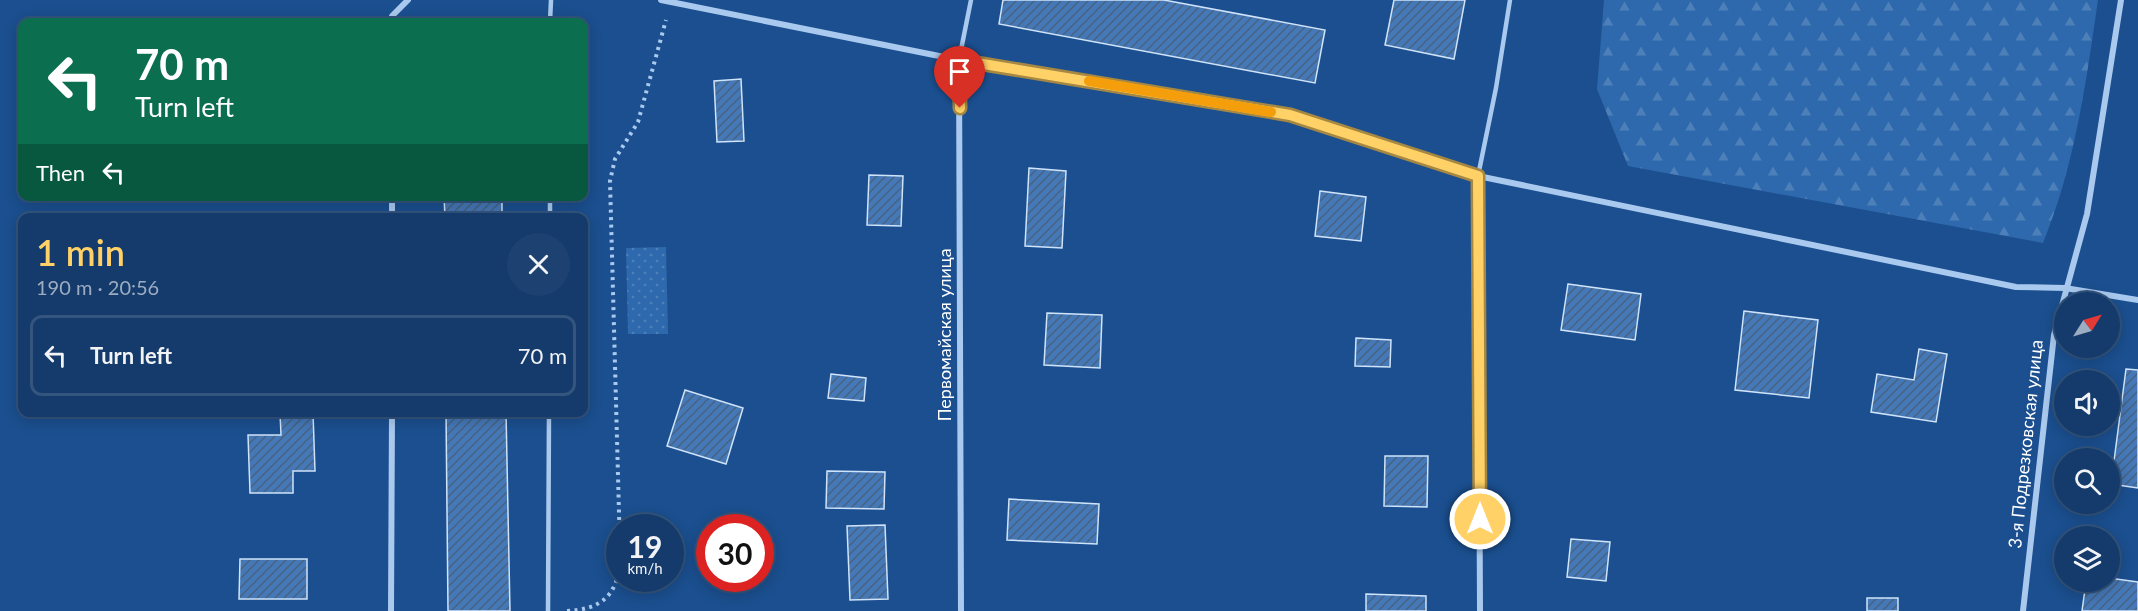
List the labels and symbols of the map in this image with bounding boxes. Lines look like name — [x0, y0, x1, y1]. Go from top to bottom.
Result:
pin — [934, 46, 985, 108]
street label: Первомайская улица — [933, 248, 955, 422]
north arrow — [2054, 292, 2120, 358]
street label: 3-я Подрезковская улица — [2003, 338, 2047, 549]
position arrow — [1448, 487, 1512, 551]
speed limit sign: 30 — [696, 514, 774, 592]

